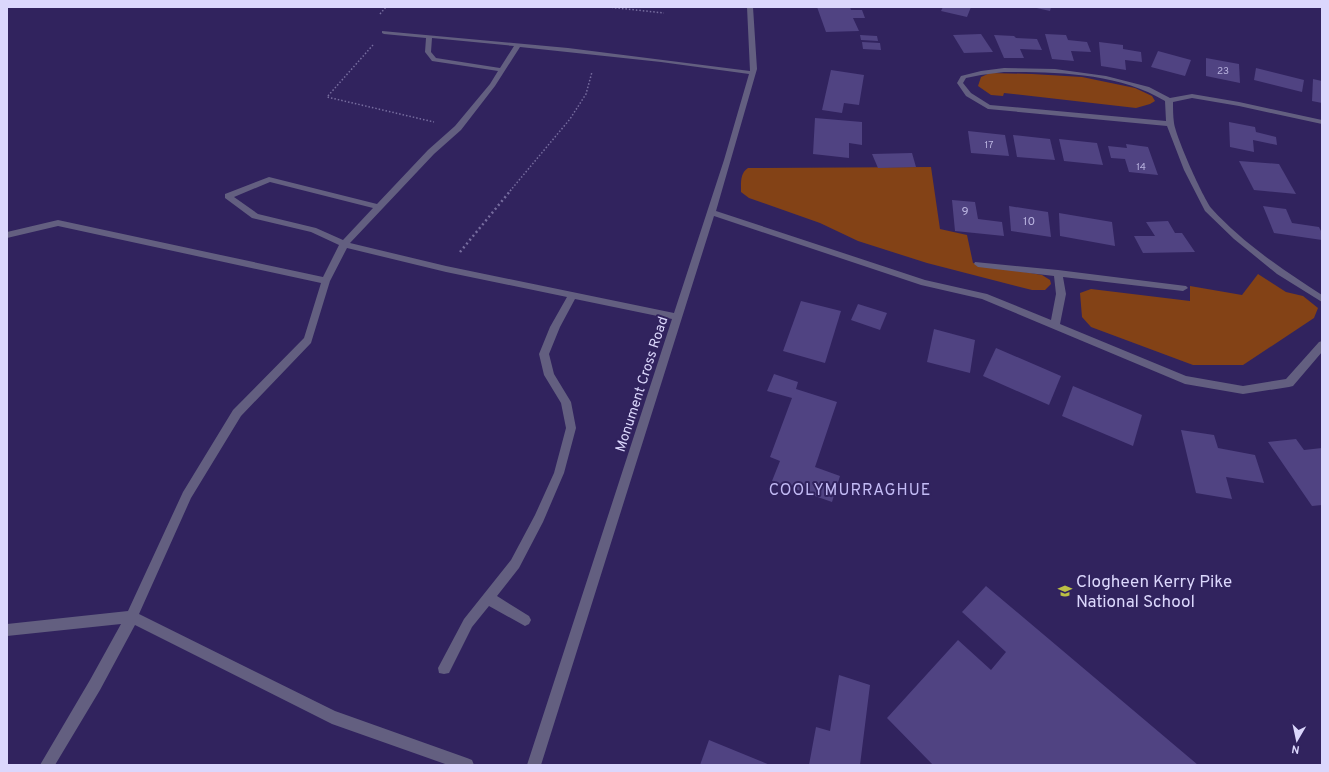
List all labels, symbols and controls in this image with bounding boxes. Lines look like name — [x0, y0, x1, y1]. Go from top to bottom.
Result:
house number: 23 — [1217, 65, 1229, 78]
house number: 17 — [985, 139, 993, 152]
house number: 14 — [1136, 161, 1146, 174]
house number: 9 — [961, 204, 969, 220]
house number: 10 — [1023, 214, 1035, 230]
street label: Monument Cross Road — [612, 315, 672, 454]
district label: COOLYMURRAGHUE — [769, 481, 931, 501]
place label: Clogheen Kerry Pike National School — [1076, 572, 1232, 614]
school or university icon: Clogheen Kerry Pike National School — [1057, 583, 1073, 599]
north arrow — [1277, 720, 1317, 760]
text: N — [1291, 741, 1301, 756]

